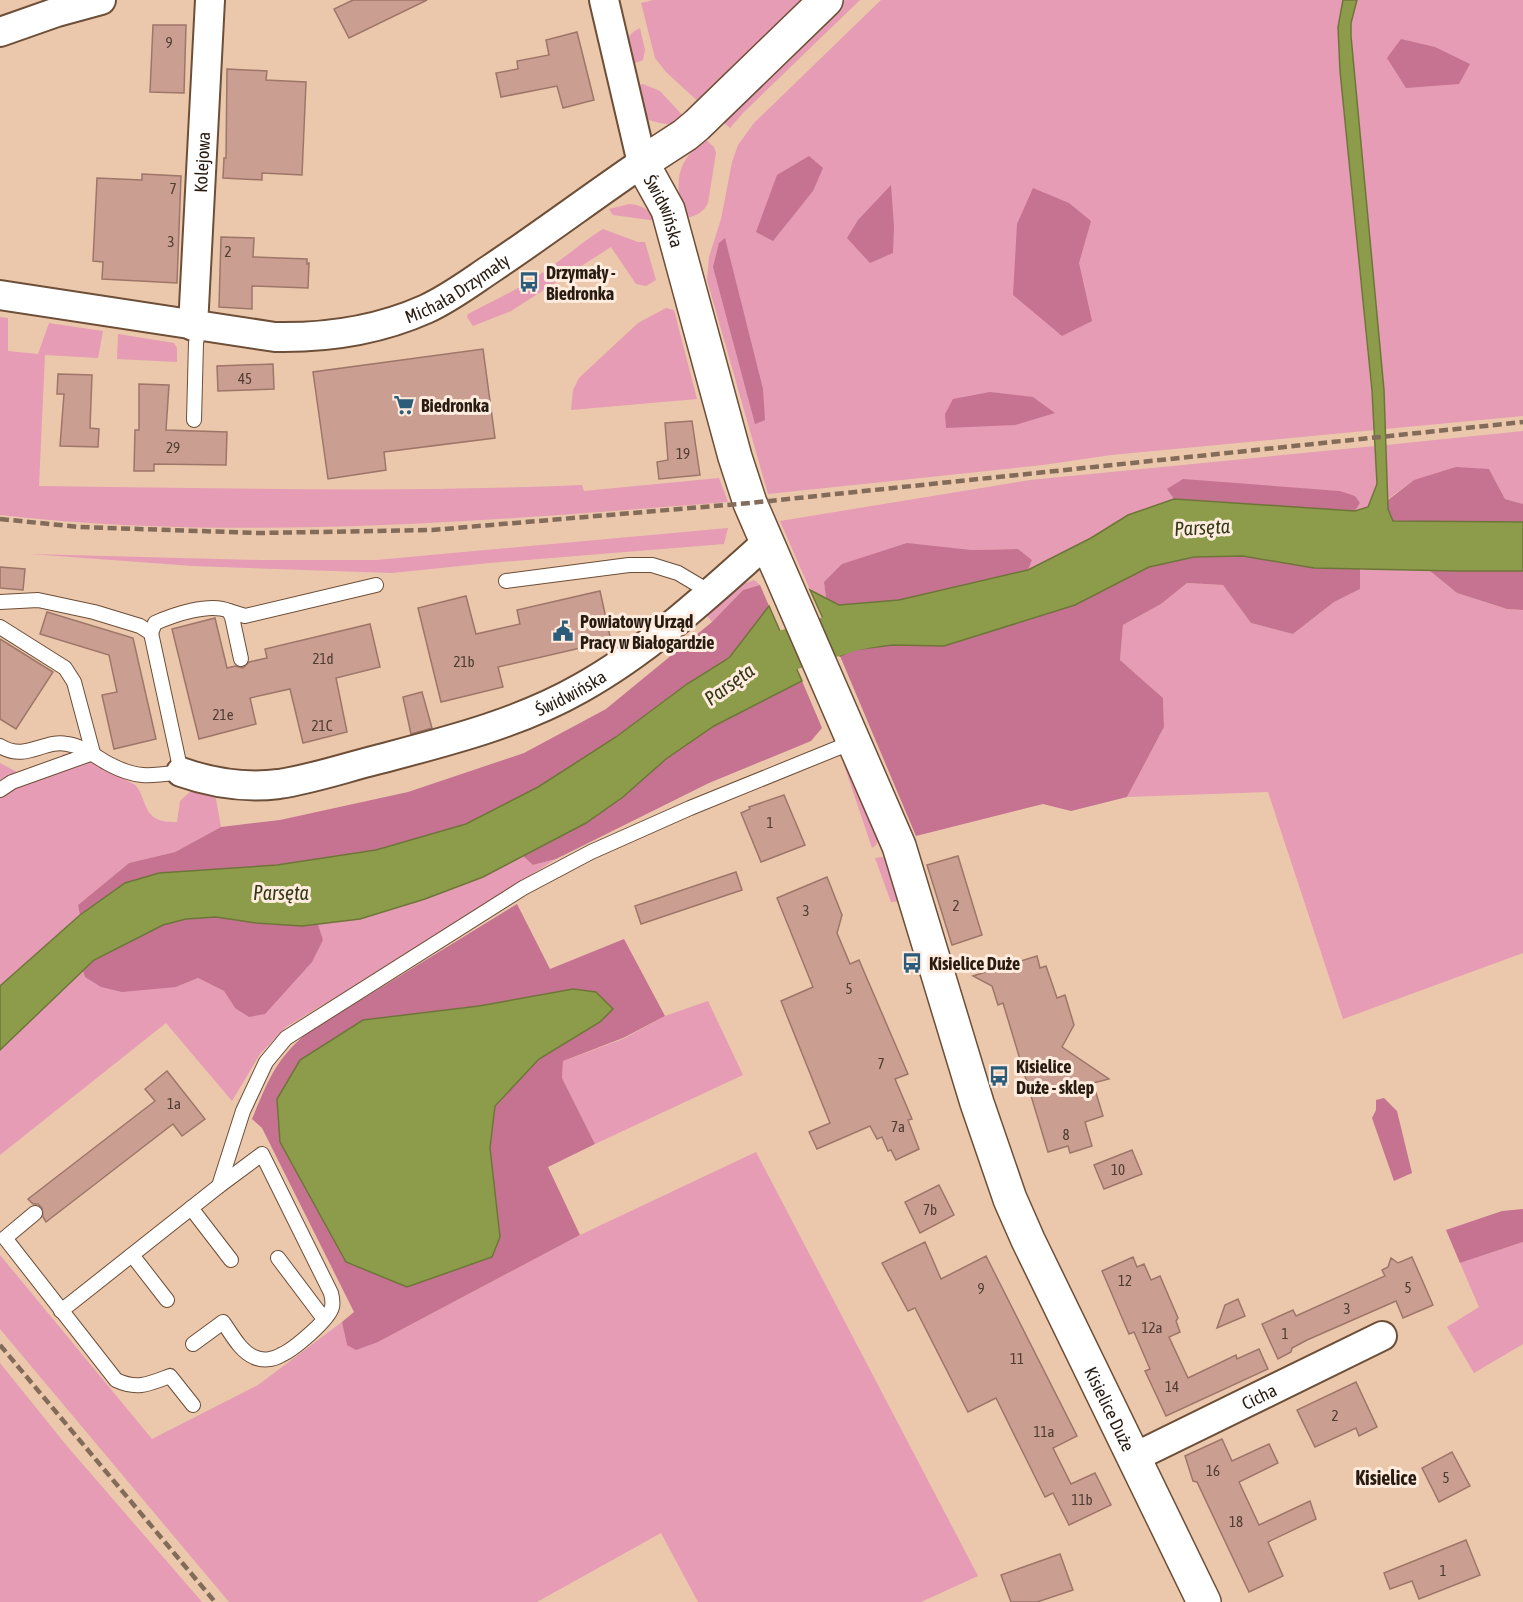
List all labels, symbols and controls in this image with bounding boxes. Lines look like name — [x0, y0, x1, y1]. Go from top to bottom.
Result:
house number: 9 — [165, 34, 173, 51]
street label: Kolejowa — [189, 131, 214, 193]
street label: Świdwińska — [640, 171, 688, 250]
house number: 7 — [169, 180, 177, 197]
house number: 3 — [167, 233, 175, 250]
house number: 2 — [224, 243, 232, 260]
street label: Michała Drzymały — [402, 249, 513, 327]
place label: Drzymały - Biedronka — [546, 262, 616, 304]
bus stop icon: Drzymały - Biedronka — [517, 270, 541, 294]
house number: 45 — [238, 370, 252, 387]
supermarket icon: Biedronka — [392, 393, 416, 417]
place label: Biedronka — [421, 395, 489, 416]
house number: 29 — [166, 439, 180, 456]
house number: 19 — [676, 445, 690, 462]
water label: Parsęta — [1174, 514, 1230, 540]
place label: Powiatowy Urząd Pracy w Białogardzie — [580, 611, 714, 653]
public building icon: Powiatowy Urząd Pracy w Białogardzie — [551, 619, 575, 643]
house number: 21d — [312, 650, 334, 667]
house number: 21b — [453, 653, 475, 670]
water label: Parsęta — [700, 658, 758, 710]
street label: Świdwińska — [532, 665, 610, 720]
house number: 21e — [213, 706, 234, 723]
house number: 21C — [312, 717, 333, 734]
house number: 1 — [766, 814, 774, 831]
water label: Parsęta — [253, 881, 309, 904]
house number: 2 — [952, 897, 960, 914]
house number: 3 — [802, 902, 810, 919]
bus stop icon: Kisielice Duże — [900, 951, 924, 975]
place label: Kisielice Duże — [929, 953, 1020, 974]
house number: 5 — [845, 980, 853, 997]
house number: 7 — [877, 1055, 885, 1072]
place label: Kisielice Duże - sklep — [1016, 1056, 1094, 1098]
bus stop icon: Kisielice Duże - sklep — [987, 1064, 1011, 1088]
house number: 1a — [167, 1095, 181, 1112]
house number: 7a — [891, 1118, 905, 1135]
house number: 8 — [1062, 1126, 1070, 1143]
house number: 10 — [1111, 1161, 1125, 1178]
house number: 7b — [923, 1201, 937, 1218]
house number: 12 — [1118, 1272, 1132, 1289]
house number: 5 — [1404, 1279, 1412, 1296]
house number: 9 — [977, 1280, 985, 1297]
house number: 3 — [1343, 1300, 1351, 1317]
house number: 12a — [1141, 1319, 1163, 1336]
house number: 1 — [1281, 1325, 1289, 1342]
house number: 11 — [1010, 1350, 1024, 1367]
street label: Kisielice Duże — [1081, 1363, 1139, 1454]
house number: 14 — [1165, 1378, 1179, 1395]
street label: Cicha — [1238, 1379, 1280, 1414]
house number: 2 — [1331, 1407, 1339, 1424]
house number: 11a — [1033, 1423, 1055, 1440]
house number: 16 — [1206, 1462, 1220, 1479]
district label: Kisielice — [1355, 1466, 1417, 1489]
house number: 5 — [1442, 1469, 1450, 1486]
house number: 11b — [1071, 1491, 1093, 1508]
house number: 18 — [1229, 1513, 1243, 1530]
house number: 1 — [1439, 1562, 1447, 1579]

